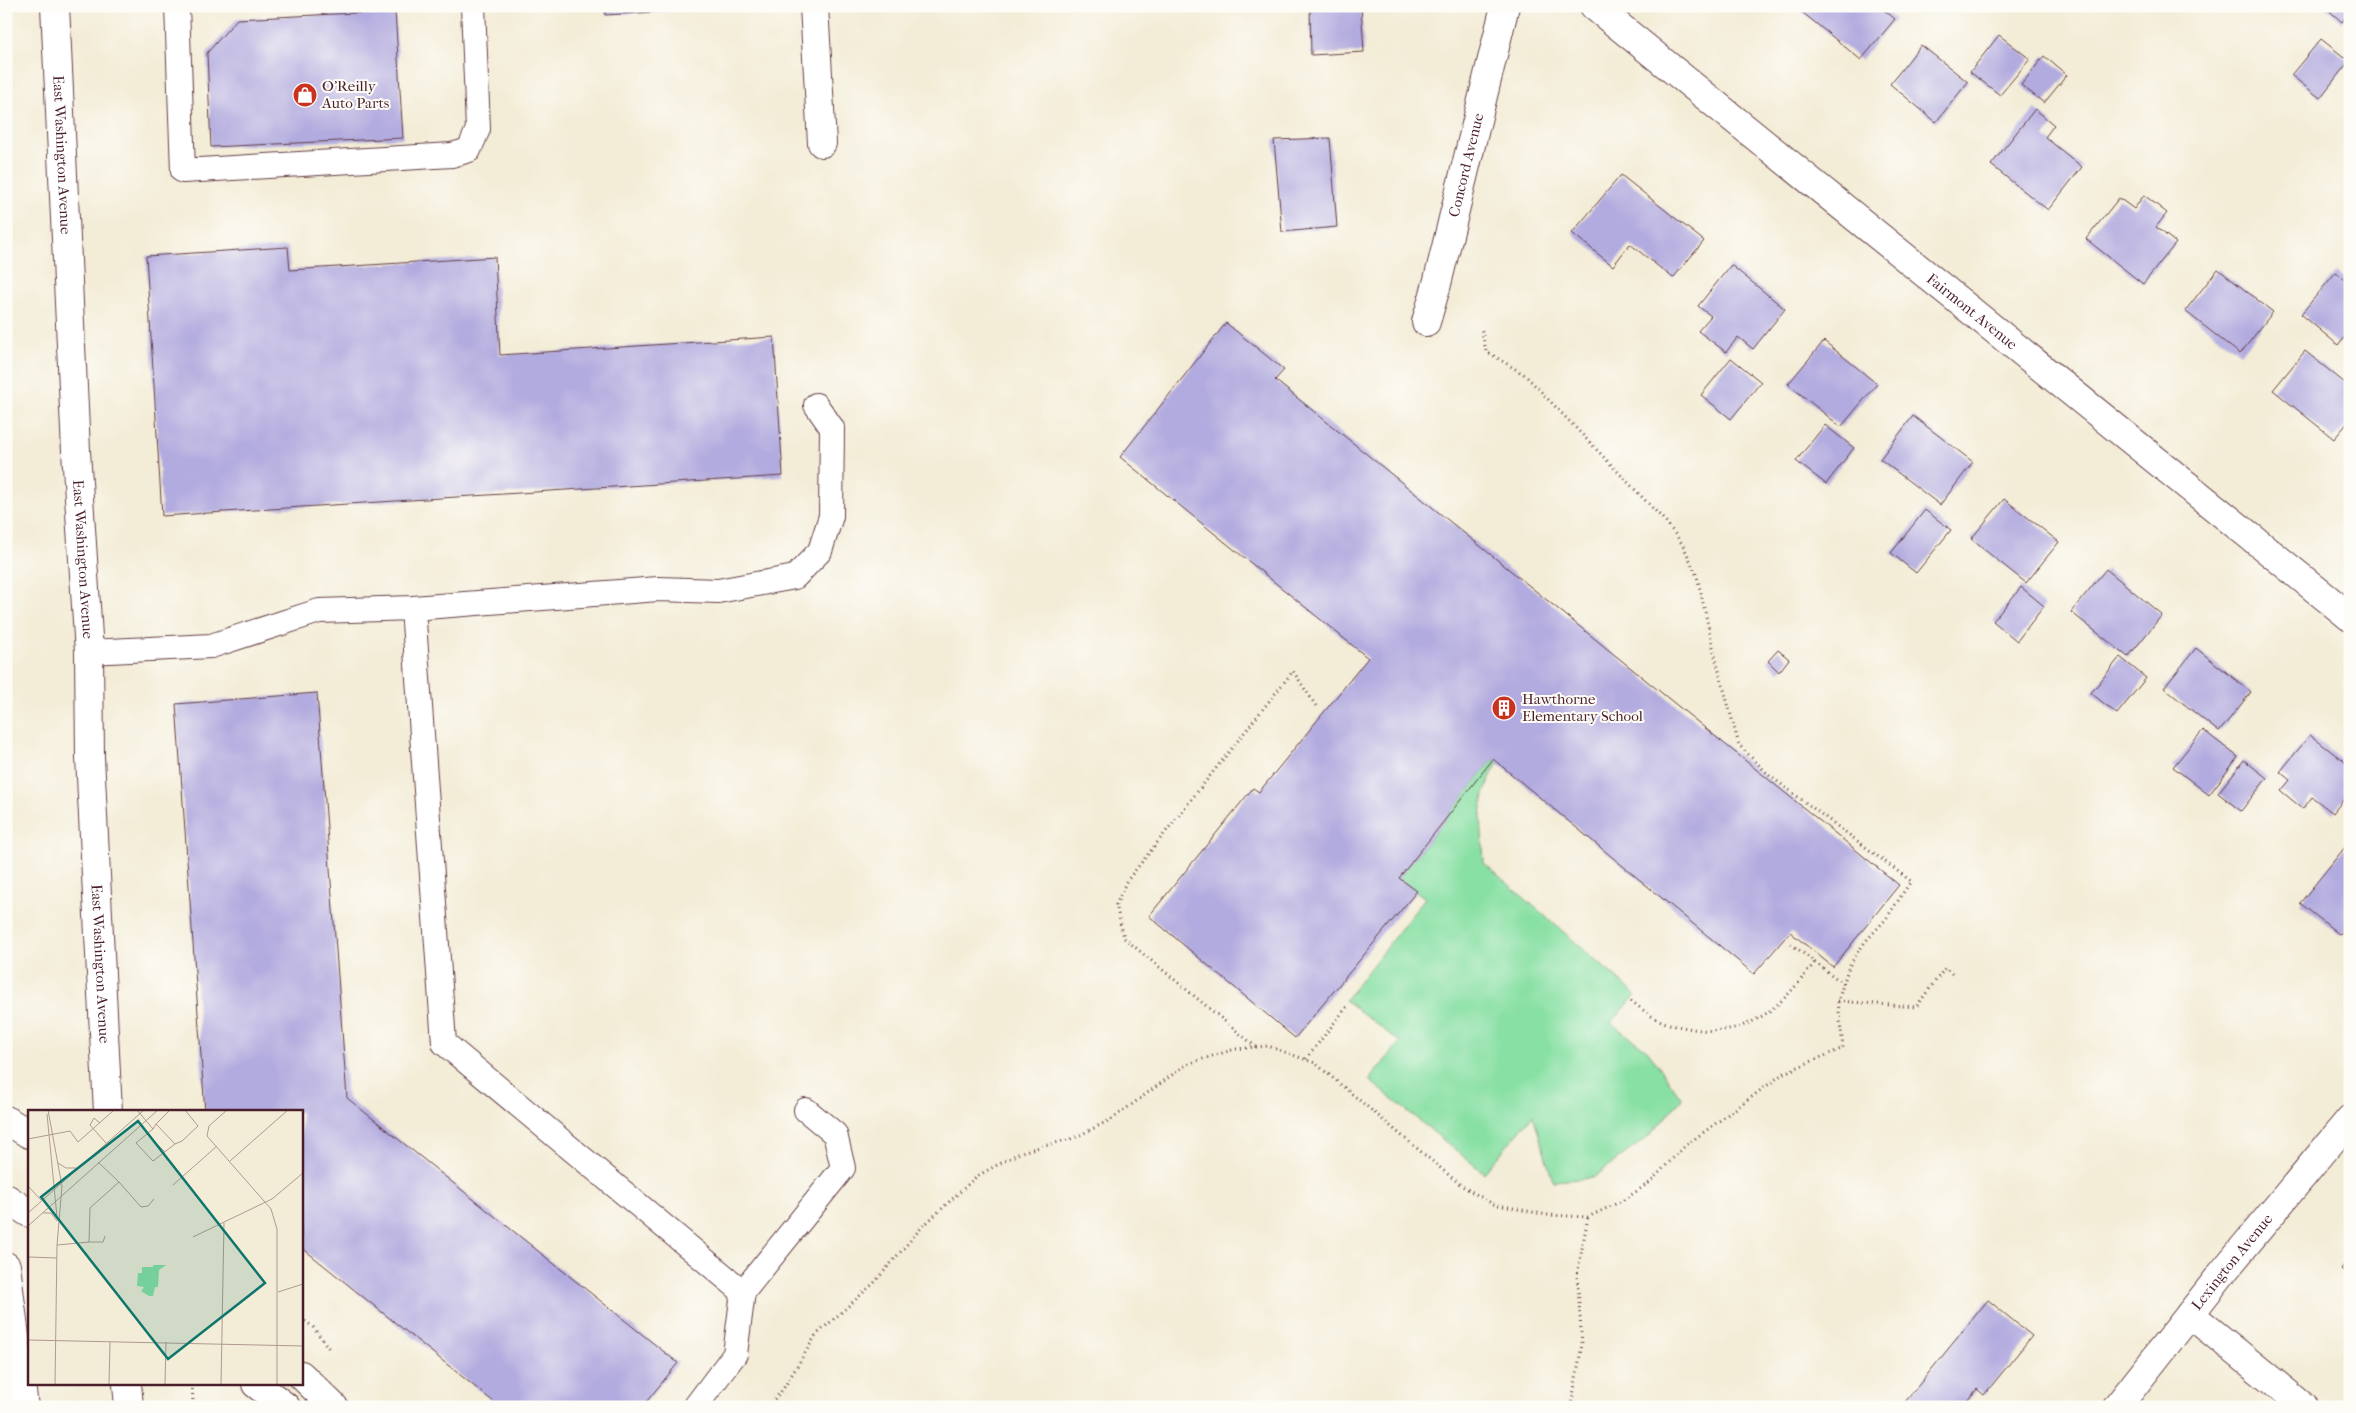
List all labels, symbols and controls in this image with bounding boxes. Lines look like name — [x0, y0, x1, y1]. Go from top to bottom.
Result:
street label: East Washington Avenue — [49, 75, 75, 235]
place label: O'Reilly Auto Parts — [321, 77, 390, 112]
shop icon: O'Reilly Auto Parts — [292, 82, 318, 108]
street label: Concord Avenue — [1445, 111, 1488, 219]
street label: Fairmont Avenue — [1923, 270, 2021, 354]
street label: East Washington Avenue — [69, 479, 97, 640]
place label: Hawthorne Elementary School — [1522, 690, 1643, 725]
building icon: Hawthorne Elementary School — [1491, 695, 1517, 721]
street label: East Washington Avenue — [87, 884, 114, 1044]
inset map — [28, 1110, 302, 1386]
street label: Lexington Avenue — [2187, 1210, 2277, 1314]

